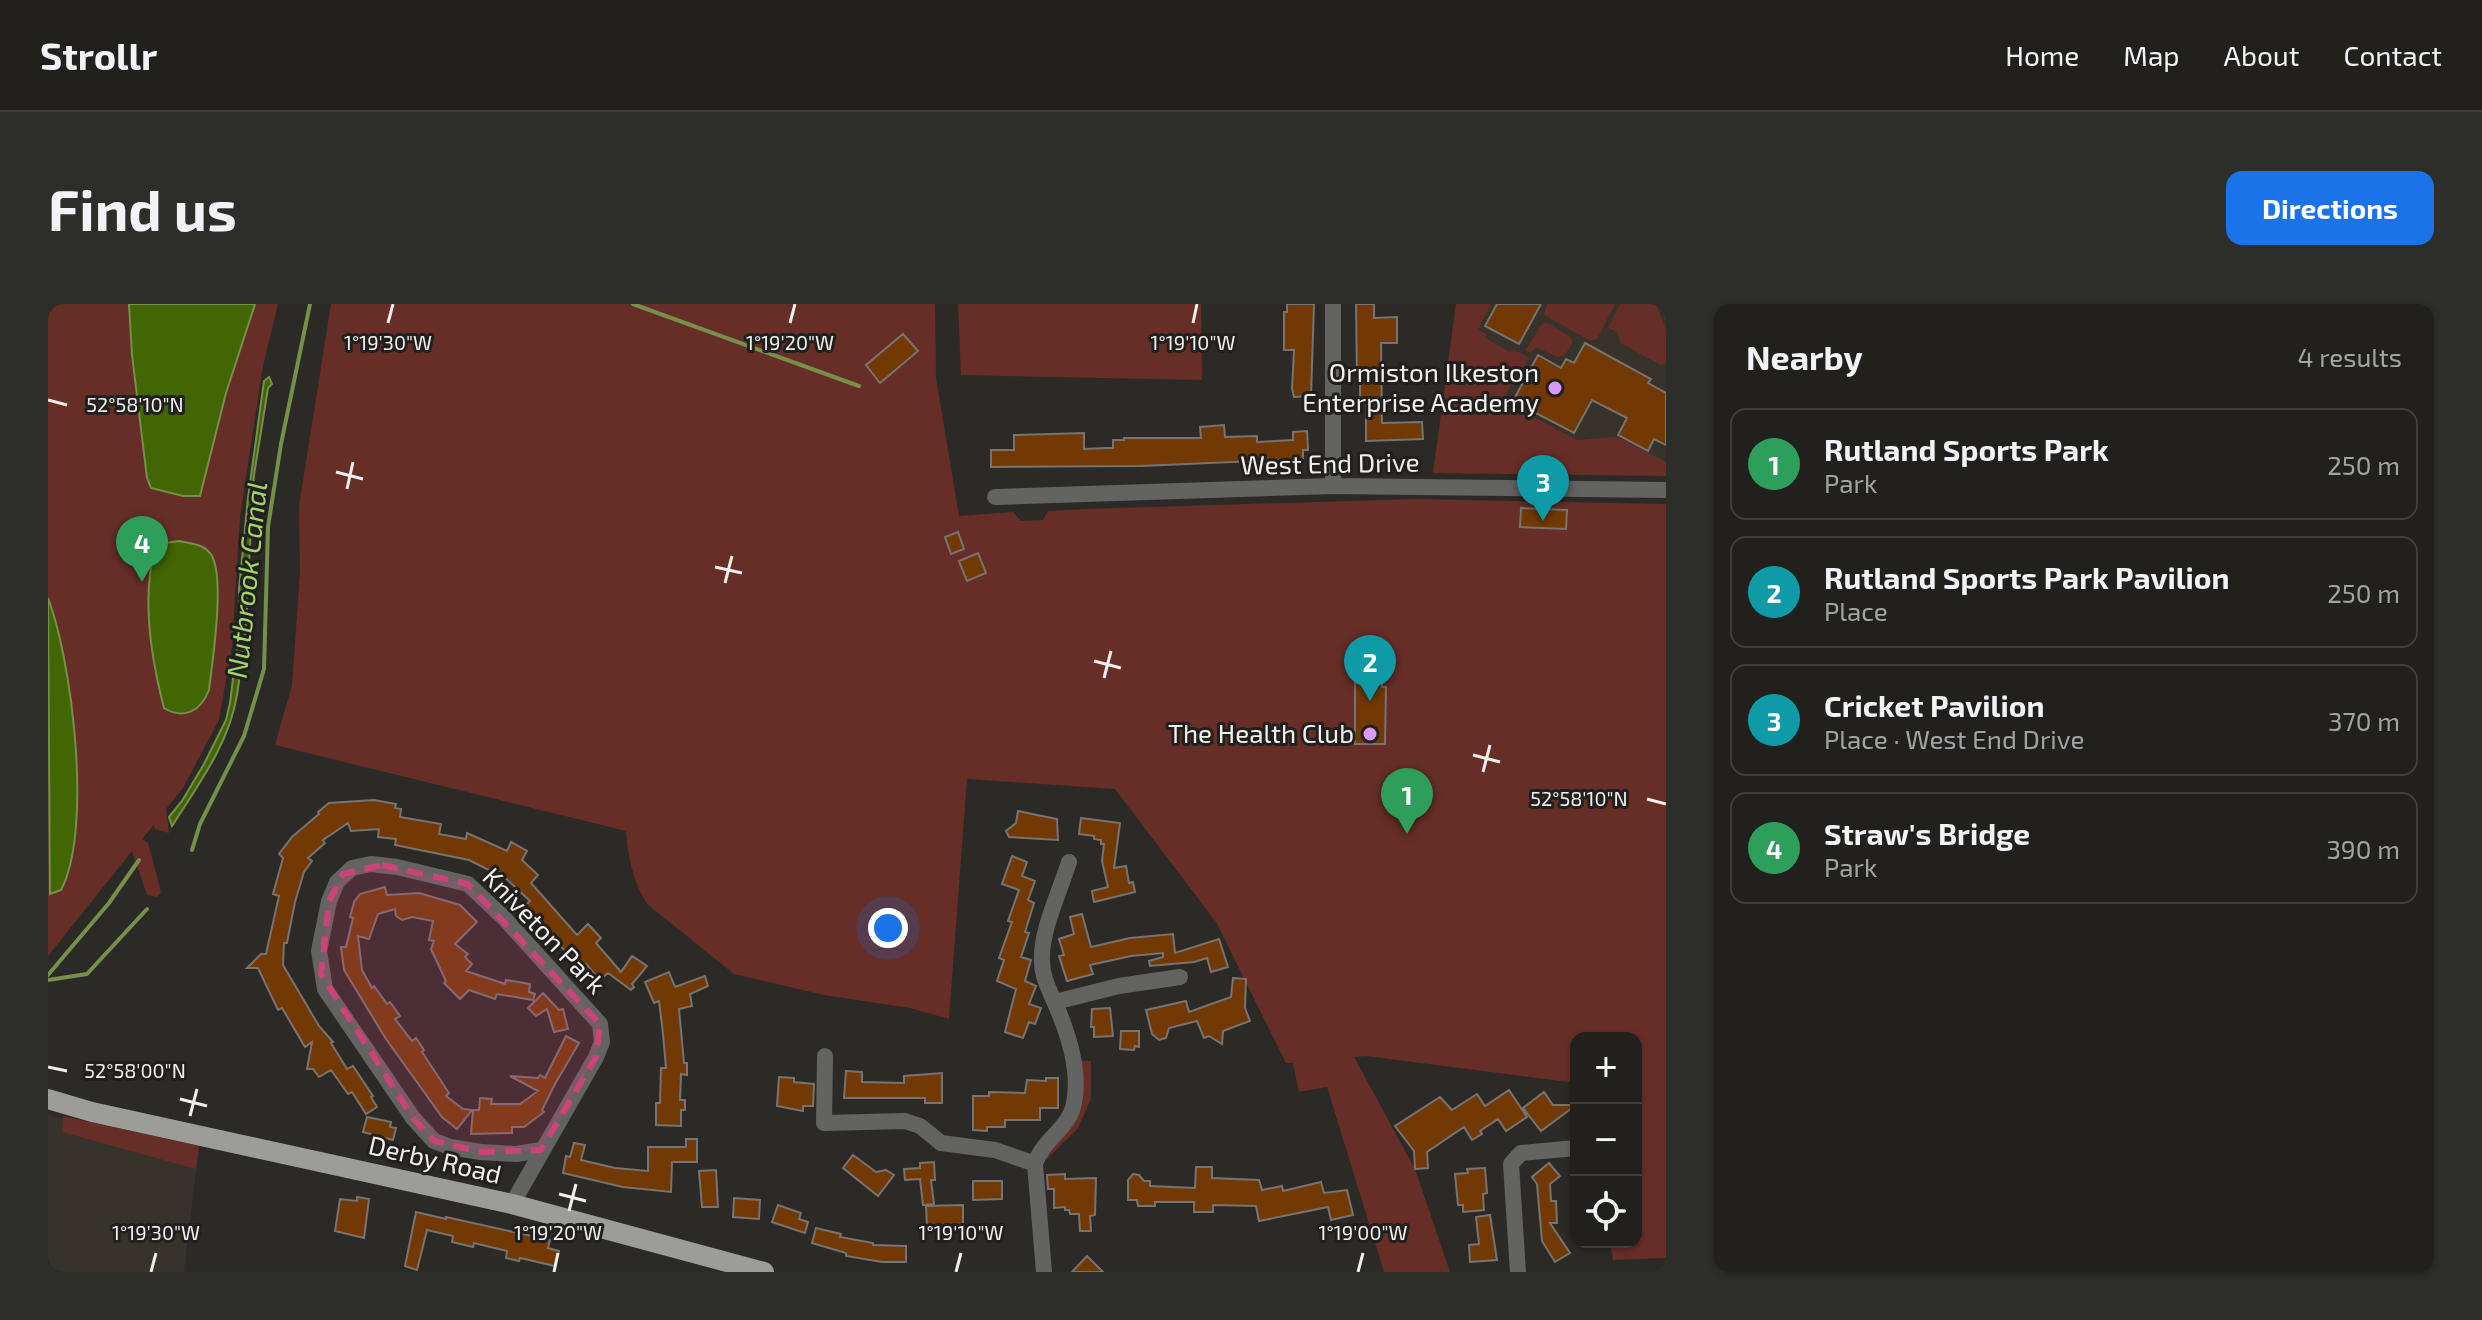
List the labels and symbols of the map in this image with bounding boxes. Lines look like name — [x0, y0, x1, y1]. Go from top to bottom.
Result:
text: 1°19'30"W — [344, 330, 432, 354]
text: 1°19'20"W — [746, 330, 834, 354]
text: 1°19'10"W — [1151, 330, 1235, 354]
place label: Ormiston Ilkeston Enterprise Academy — [1302, 356, 1539, 417]
marker: Ormiston Ilkeston Enterprise Academy — [1546, 379, 1564, 397]
text: 52°58'10"N — [86, 392, 184, 416]
street label: West End Drive — [1240, 445, 1420, 480]
pin: 3 — [1517, 455, 1569, 521]
water label: Nutbrook Canal — [219, 480, 273, 680]
pin: 4 — [116, 516, 168, 582]
pin: 2 — [1344, 635, 1396, 701]
place label: The Health Club — [1168, 717, 1354, 748]
marker: The Health Club — [1361, 725, 1379, 743]
pin: 1 — [1381, 768, 1433, 834]
text: 52°58'10"N — [1530, 786, 1628, 810]
street label: Kniveton Park — [477, 860, 613, 999]
your location — [868, 908, 908, 948]
text: 52°58'00"N — [84, 1058, 186, 1082]
street label: Derby Road — [366, 1128, 505, 1189]
text: 1°19'30"W — [112, 1220, 200, 1244]
text: 1°19'20"W — [514, 1220, 602, 1244]
text: 1°19'10"W — [919, 1220, 1003, 1244]
text: 1°19'00"W — [1319, 1220, 1408, 1244]

